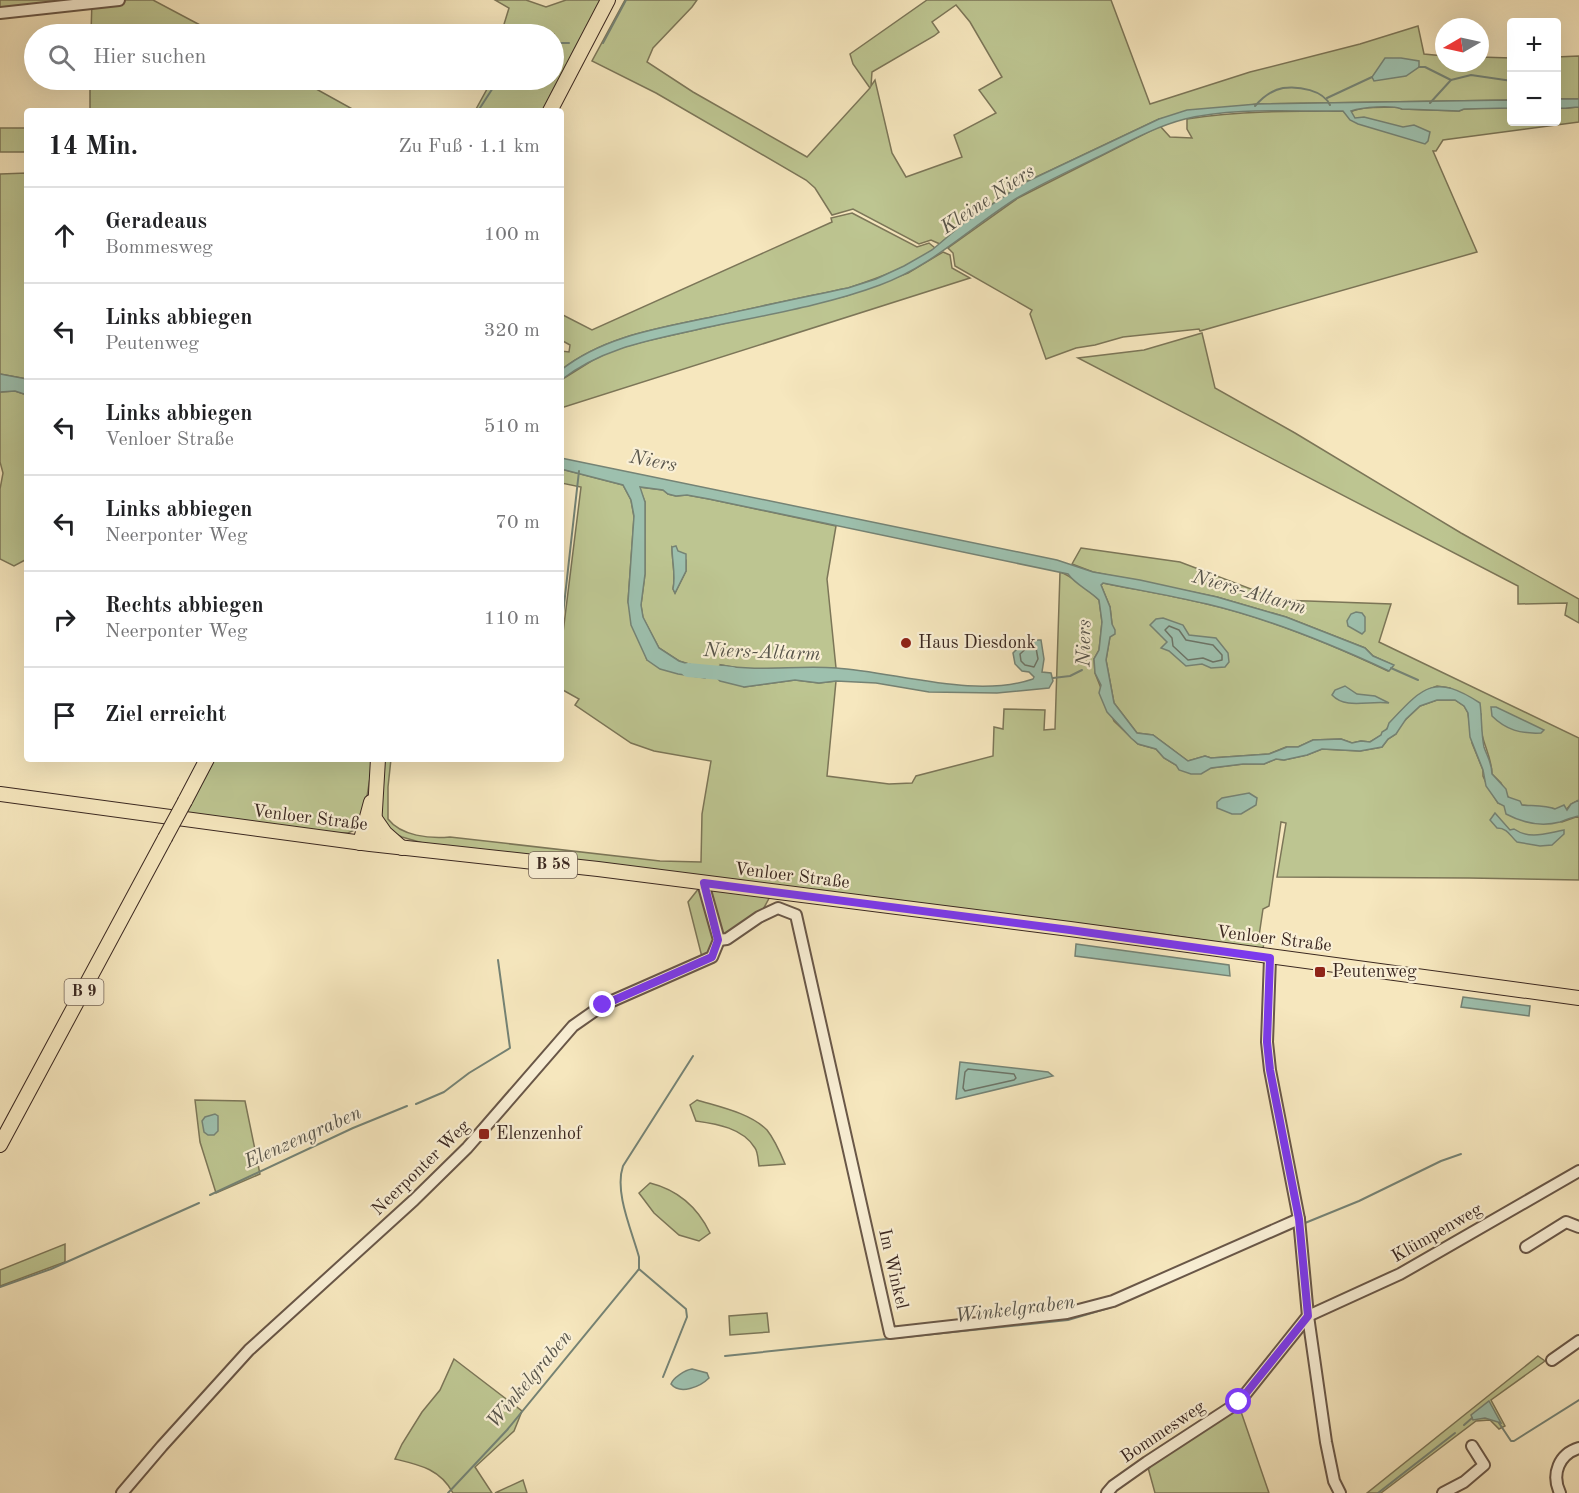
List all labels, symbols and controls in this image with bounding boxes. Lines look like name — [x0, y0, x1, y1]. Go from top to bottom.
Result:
north arrow — [1435, 18, 1489, 72]
map controls — [1507, 18, 1561, 126]
button: + — [1507, 18, 1561, 72]
search box — [24, 24, 564, 90]
icon: search — [45, 41, 78, 74]
text: Hier suchen — [93, 46, 206, 68]
button: − — [1507, 72, 1561, 126]
text: 14 Min. — [48, 134, 138, 160]
text: Zu Fuß · 1.1 km — [398, 137, 540, 157]
water label: Kleine Niers — [937, 161, 1039, 239]
text: Geradeaus — [105, 211, 207, 233]
icon: ahead — [48, 219, 81, 252]
text: 100 m — [484, 225, 540, 245]
text: Bommesweg — [105, 238, 213, 258]
text: Links abbiegen — [105, 307, 253, 329]
icon: left — [48, 315, 81, 348]
text: 320 m — [484, 321, 540, 341]
text: Peutenweg — [105, 334, 199, 354]
text: Links abbiegen — [105, 403, 253, 425]
icon: left — [48, 411, 81, 444]
text: 510 m — [484, 417, 540, 437]
text: Venloer Straße — [105, 430, 234, 450]
water label: Niers — [627, 447, 678, 476]
text: Links abbiegen — [105, 499, 253, 521]
icon: left — [48, 507, 81, 540]
text: 70 m — [495, 513, 540, 533]
text: Neerponter Weg — [105, 526, 248, 546]
water label: Niers-Altarm — [1189, 567, 1308, 619]
text: Rechts abbiegen — [105, 595, 264, 617]
icon: right — [48, 603, 81, 636]
text: 110 m — [484, 609, 540, 629]
water label: Niers — [1075, 619, 1095, 668]
text: Neerponter Weg — [105, 622, 248, 642]
place label: Haus Diesdonk — [918, 634, 1036, 652]
marker: Haus Diesdonk — [899, 636, 913, 650]
water label: Niers-Altarm — [702, 641, 821, 665]
icon: arrive — [48, 699, 81, 732]
text: Ziel erreicht — [105, 704, 226, 726]
street label: Venloer Straße — [251, 802, 369, 834]
road number: B 58 — [529, 852, 577, 878]
street label: Venloer Straße — [733, 860, 851, 892]
street label: Venloer Straße — [1215, 923, 1333, 955]
place label: Peutenweg — [1332, 963, 1417, 981]
marker: Peutenweg — [1313, 965, 1327, 979]
road number: B 9 — [64, 979, 104, 1005]
route end — [589, 991, 615, 1017]
water label: Elenzengraben — [240, 1103, 365, 1173]
street label: Neerponter Weg — [369, 1117, 474, 1219]
place label: Elenzenhof — [496, 1125, 583, 1143]
marker: Elenzenhof — [477, 1127, 491, 1141]
street label: Klümpenweg — [1389, 1200, 1485, 1266]
street label: Im Winkel — [875, 1227, 911, 1311]
water label: Winkelgraben — [954, 1293, 1076, 1327]
water label: Winkelgraben — [483, 1327, 577, 1433]
route start — [1225, 1388, 1251, 1414]
street label: Bommesweg — [1118, 1397, 1209, 1467]

